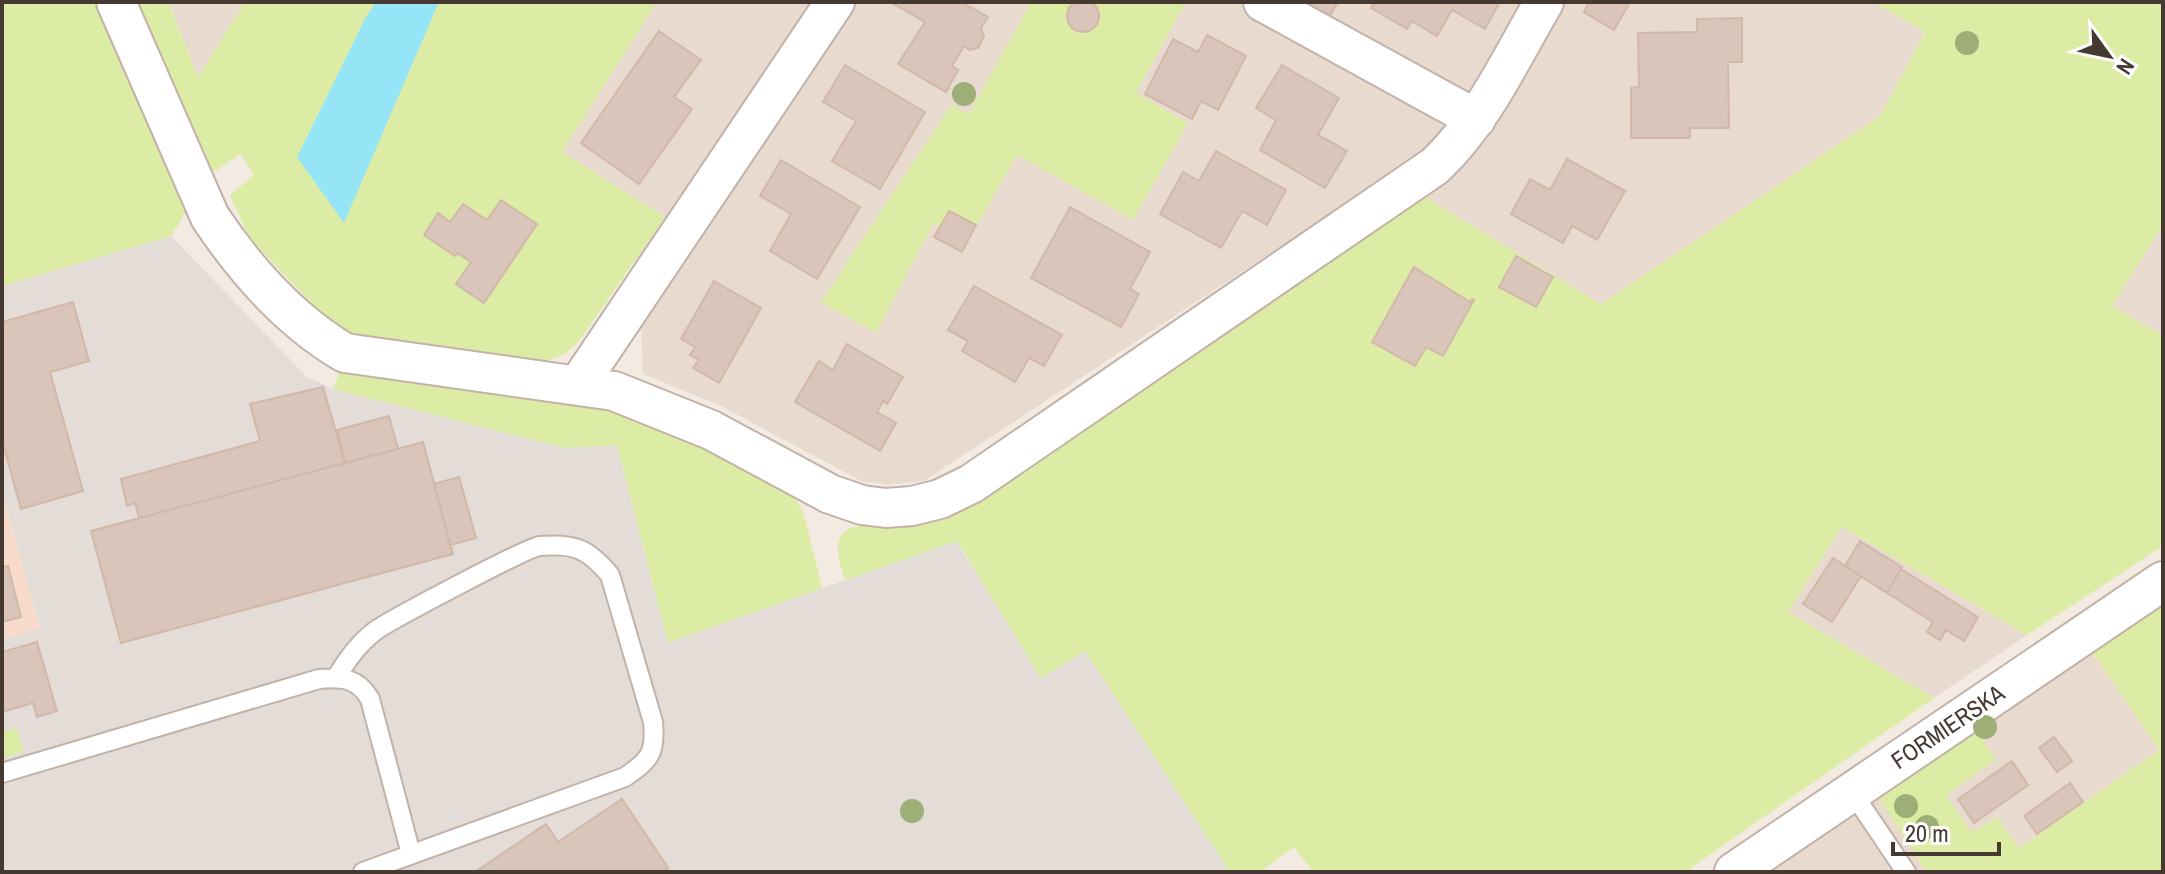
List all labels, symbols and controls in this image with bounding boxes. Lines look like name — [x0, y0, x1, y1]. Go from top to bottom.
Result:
north arrow — [2069, 16, 2149, 96]
text: N — [2110, 53, 2142, 81]
street label: FORMIERSKA — [1885, 676, 2011, 776]
scale bar — [1893, 806, 1999, 856]
text: 20 m — [1905, 817, 1949, 849]

